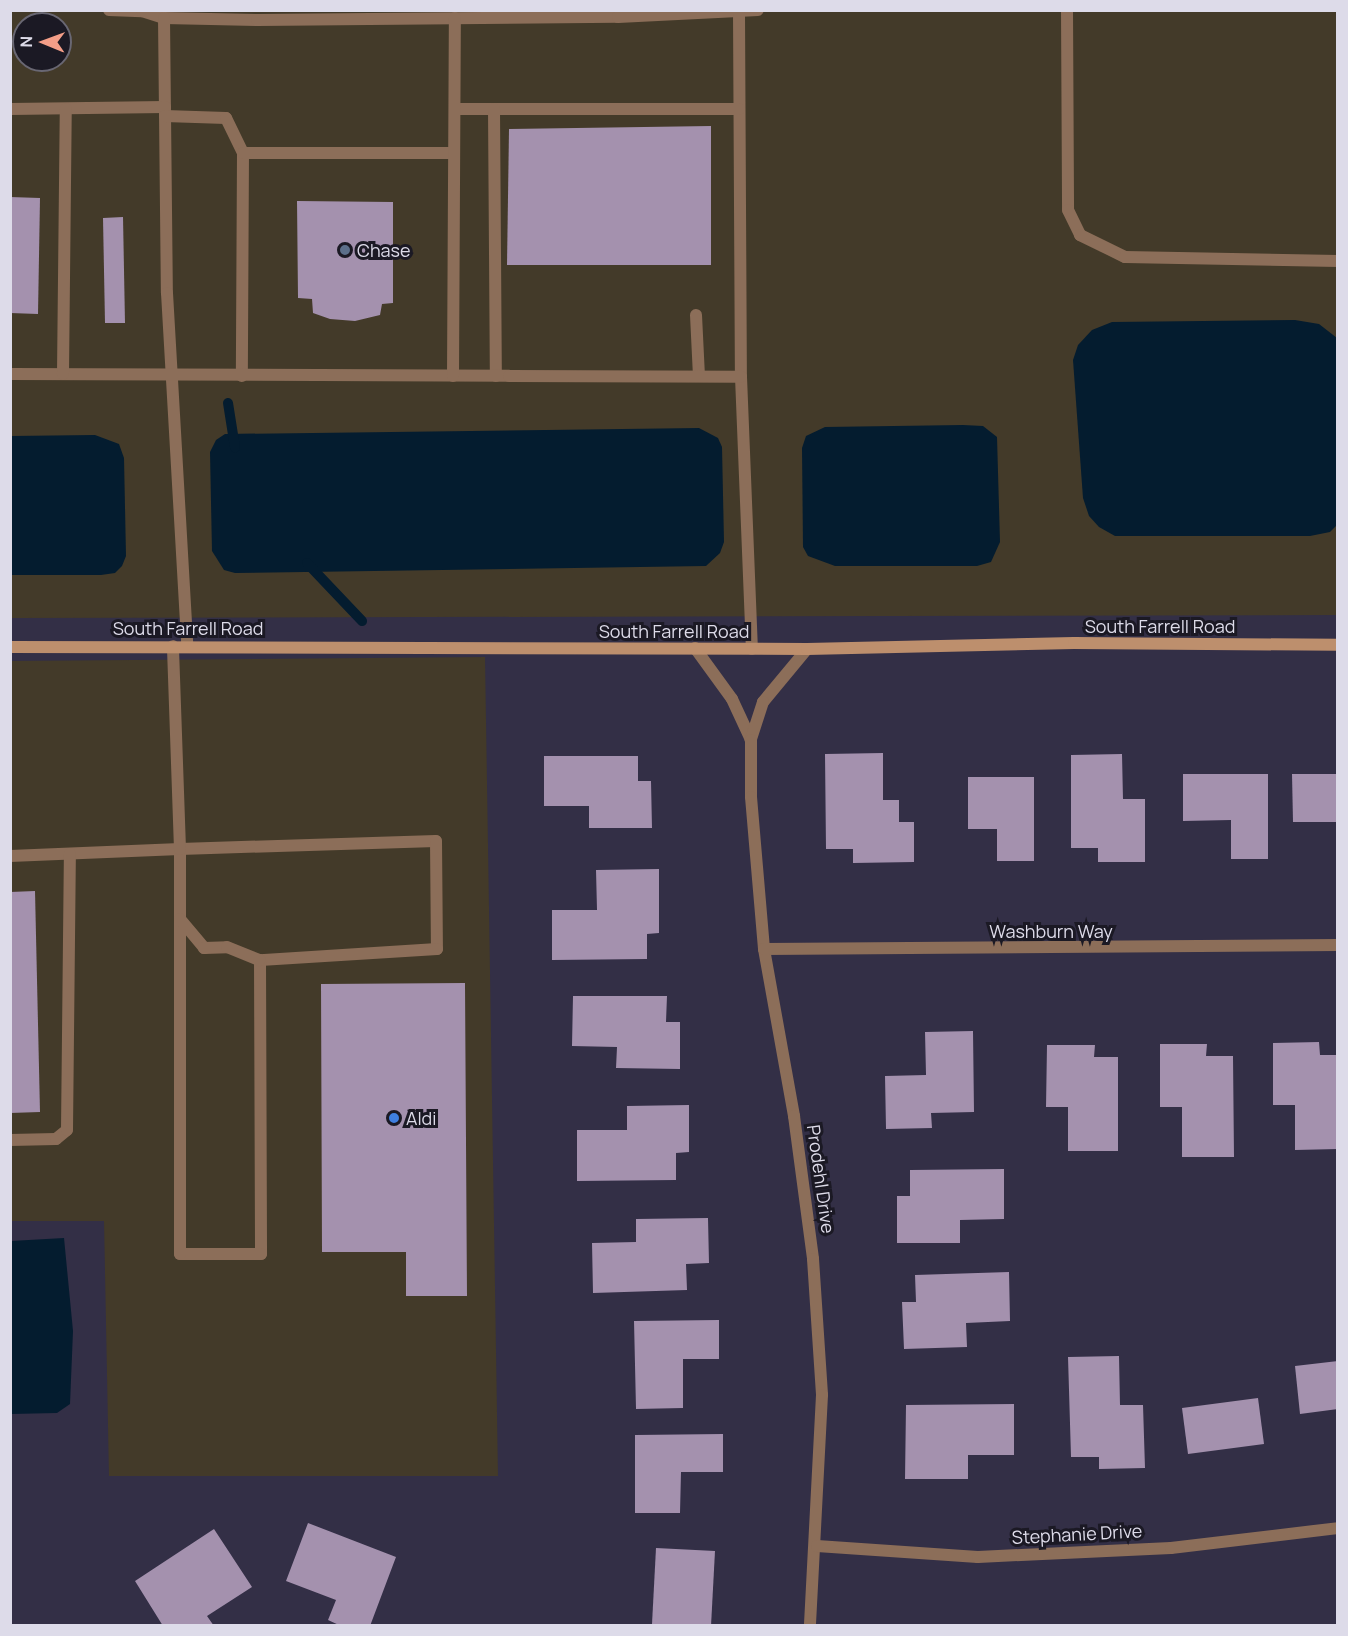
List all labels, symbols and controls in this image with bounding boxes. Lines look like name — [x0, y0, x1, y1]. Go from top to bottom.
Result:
north arrow — [12, 12, 72, 72]
text: N — [15, 36, 37, 48]
place label: Chase — [357, 239, 411, 261]
marker: Chase — [338, 243, 352, 257]
street label: South Farrell Road — [1085, 615, 1235, 637]
street label: South Farrell Road — [113, 617, 263, 639]
street label: South Farrell Road — [599, 620, 749, 642]
street label: Washburn Way — [989, 920, 1113, 942]
place label: Aldi — [406, 1107, 436, 1129]
marker: Aldi — [387, 1111, 401, 1125]
street label: Prodehl Drive — [803, 1123, 839, 1235]
street label: Stephanie Drive — [1011, 1520, 1143, 1548]

